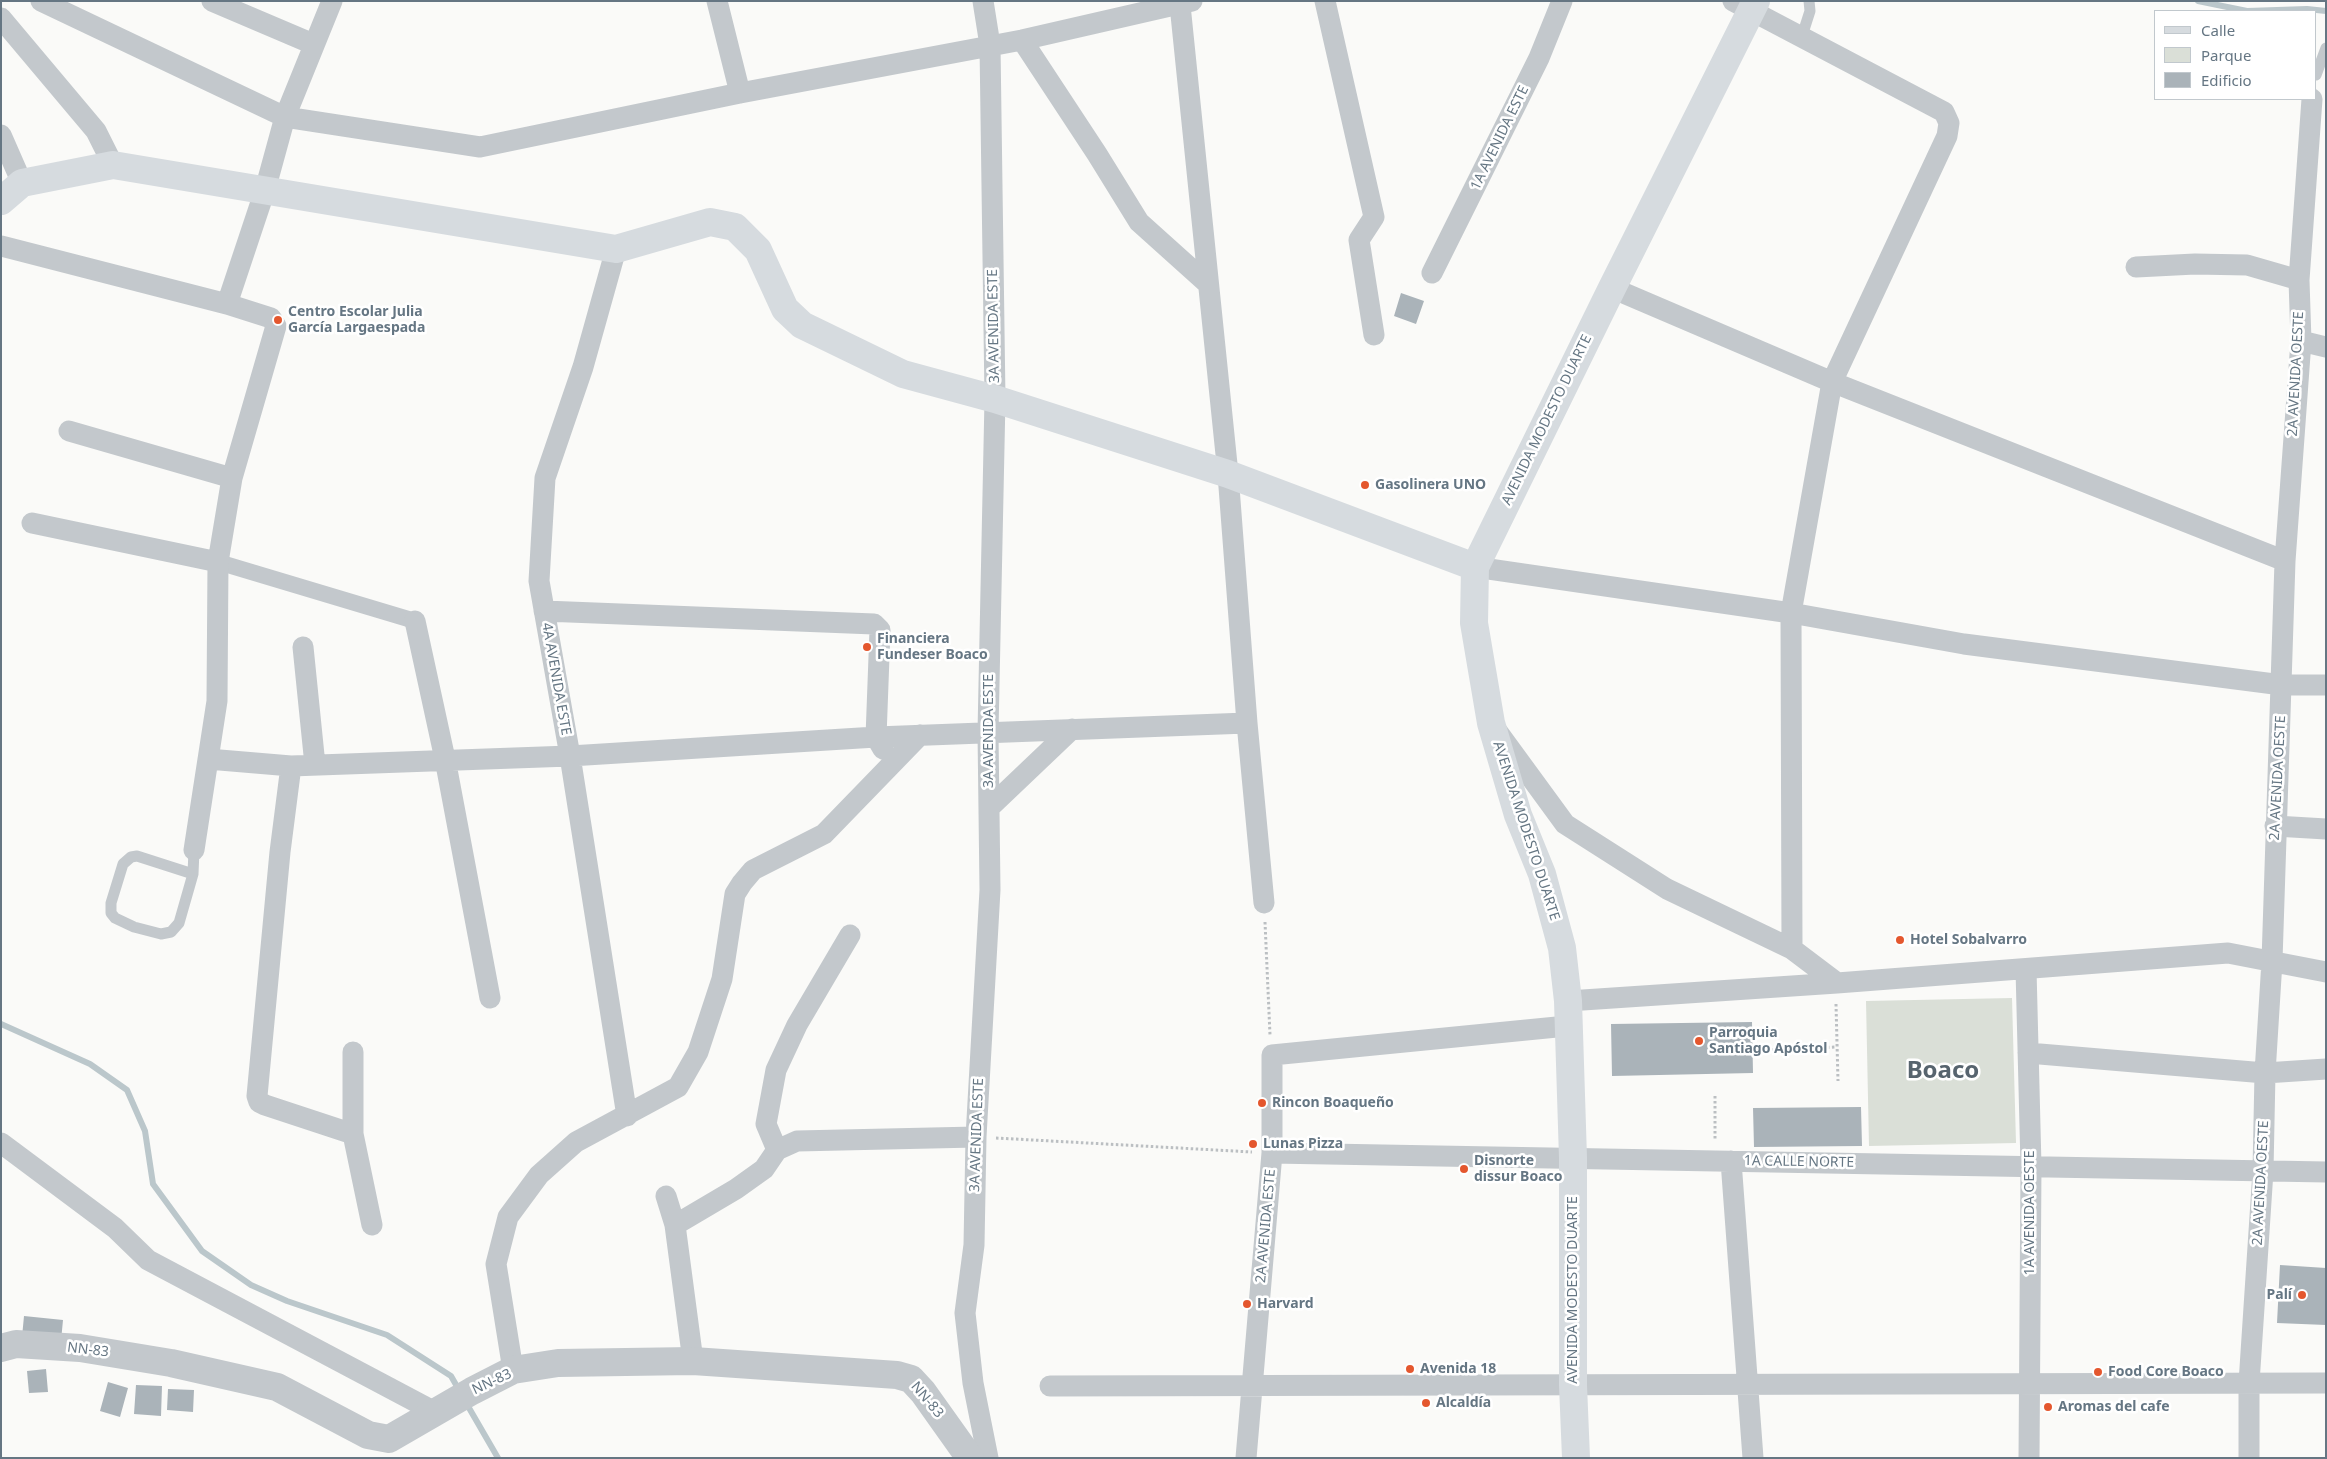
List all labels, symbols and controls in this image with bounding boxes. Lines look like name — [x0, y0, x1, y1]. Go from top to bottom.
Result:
legend — [2154, 10, 2317, 100]
text: Calle — [2201, 20, 2235, 40]
text: Parque — [2201, 45, 2251, 65]
text: Edificio — [2201, 70, 2252, 90]
street label: 1A AVENIDA ESTE — [1467, 83, 1533, 193]
street label: 3A AVENIDA ESTE — [985, 269, 1003, 383]
place label: Centro Escolar Julia García Largaespada — [288, 304, 425, 336]
street label: 2A AVENIDA OESTE — [2284, 311, 2308, 437]
marker: Centro Escolar Julia García Largaespada — [272, 314, 284, 326]
street label: AVENIDA MODESTO DUARTE — [1498, 332, 1596, 508]
place label: Gasolinera UNO — [1375, 477, 1486, 493]
marker: Gasolinera UNO — [1359, 479, 1371, 491]
street label: 4A AVENIDA ESTE — [538, 621, 574, 737]
place label: Financiera Fundeser Boaco — [877, 631, 988, 664]
marker: Financiera Fundeser Boaco — [861, 641, 873, 653]
street label: 3A AVENIDA ESTE — [981, 674, 997, 788]
street label: 2A AVENIDA OESTE — [2266, 715, 2290, 841]
street label: AVENIDA MODESTO DUARTE — [1489, 739, 1563, 923]
place label: Hotel Sobalvarro — [1910, 932, 2027, 948]
marker: Hotel Sobalvarro — [1894, 934, 1906, 946]
place label: Parroquia Santiago Apóstol — [1709, 1025, 1827, 1058]
marker: Parroquia Santiago Apóstol — [1693, 1035, 1705, 1047]
district label: Boaco — [1907, 1057, 1979, 1085]
street label: 3A AVENIDA ESTE — [967, 1078, 987, 1192]
place label: Rincon Boaqueño — [1272, 1095, 1394, 1111]
marker: Rincon Boaqueño — [1256, 1097, 1268, 1109]
street label: 2A AVENIDA OESTE — [2249, 1120, 2273, 1246]
place label: Lunas Pizza — [1263, 1136, 1343, 1152]
marker: Lunas Pizza — [1247, 1138, 1259, 1150]
street label: 1A AVENIDA OESTE — [2022, 1150, 2038, 1276]
place label: Disnorte dissur Boaco — [1474, 1153, 1563, 1186]
street label: 1A CALLE NORTE — [1744, 1153, 1854, 1171]
marker: Disnorte dissur Boaco — [1458, 1163, 1470, 1175]
street label: 2A AVENIDA ESTE — [1253, 1168, 1279, 1284]
street label: AVENIDA MODESTO DUARTE — [1565, 1196, 1581, 1384]
place label: Palí — [2267, 1287, 2292, 1303]
marker: Palí — [2296, 1289, 2308, 1301]
place label: Harvard — [1257, 1296, 1314, 1312]
marker: Harvard — [1241, 1298, 1253, 1310]
street label: NN-83 — [66, 1339, 110, 1361]
place label: Avenida 18 — [1420, 1361, 1496, 1377]
marker: Avenida 18 — [1404, 1363, 1416, 1375]
place label: Food Core Boaco — [2108, 1364, 2224, 1380]
street label: NN-83 — [470, 1366, 514, 1398]
marker: Food Core Boaco — [2092, 1366, 2104, 1378]
street label: NN-83 — [907, 1379, 947, 1421]
place label: Alcaldía — [1436, 1395, 1491, 1411]
marker: Alcaldía — [1420, 1397, 1432, 1409]
place label: Aromas del cafe — [2058, 1399, 2170, 1415]
marker: Aromas del cafe — [2042, 1401, 2054, 1413]

